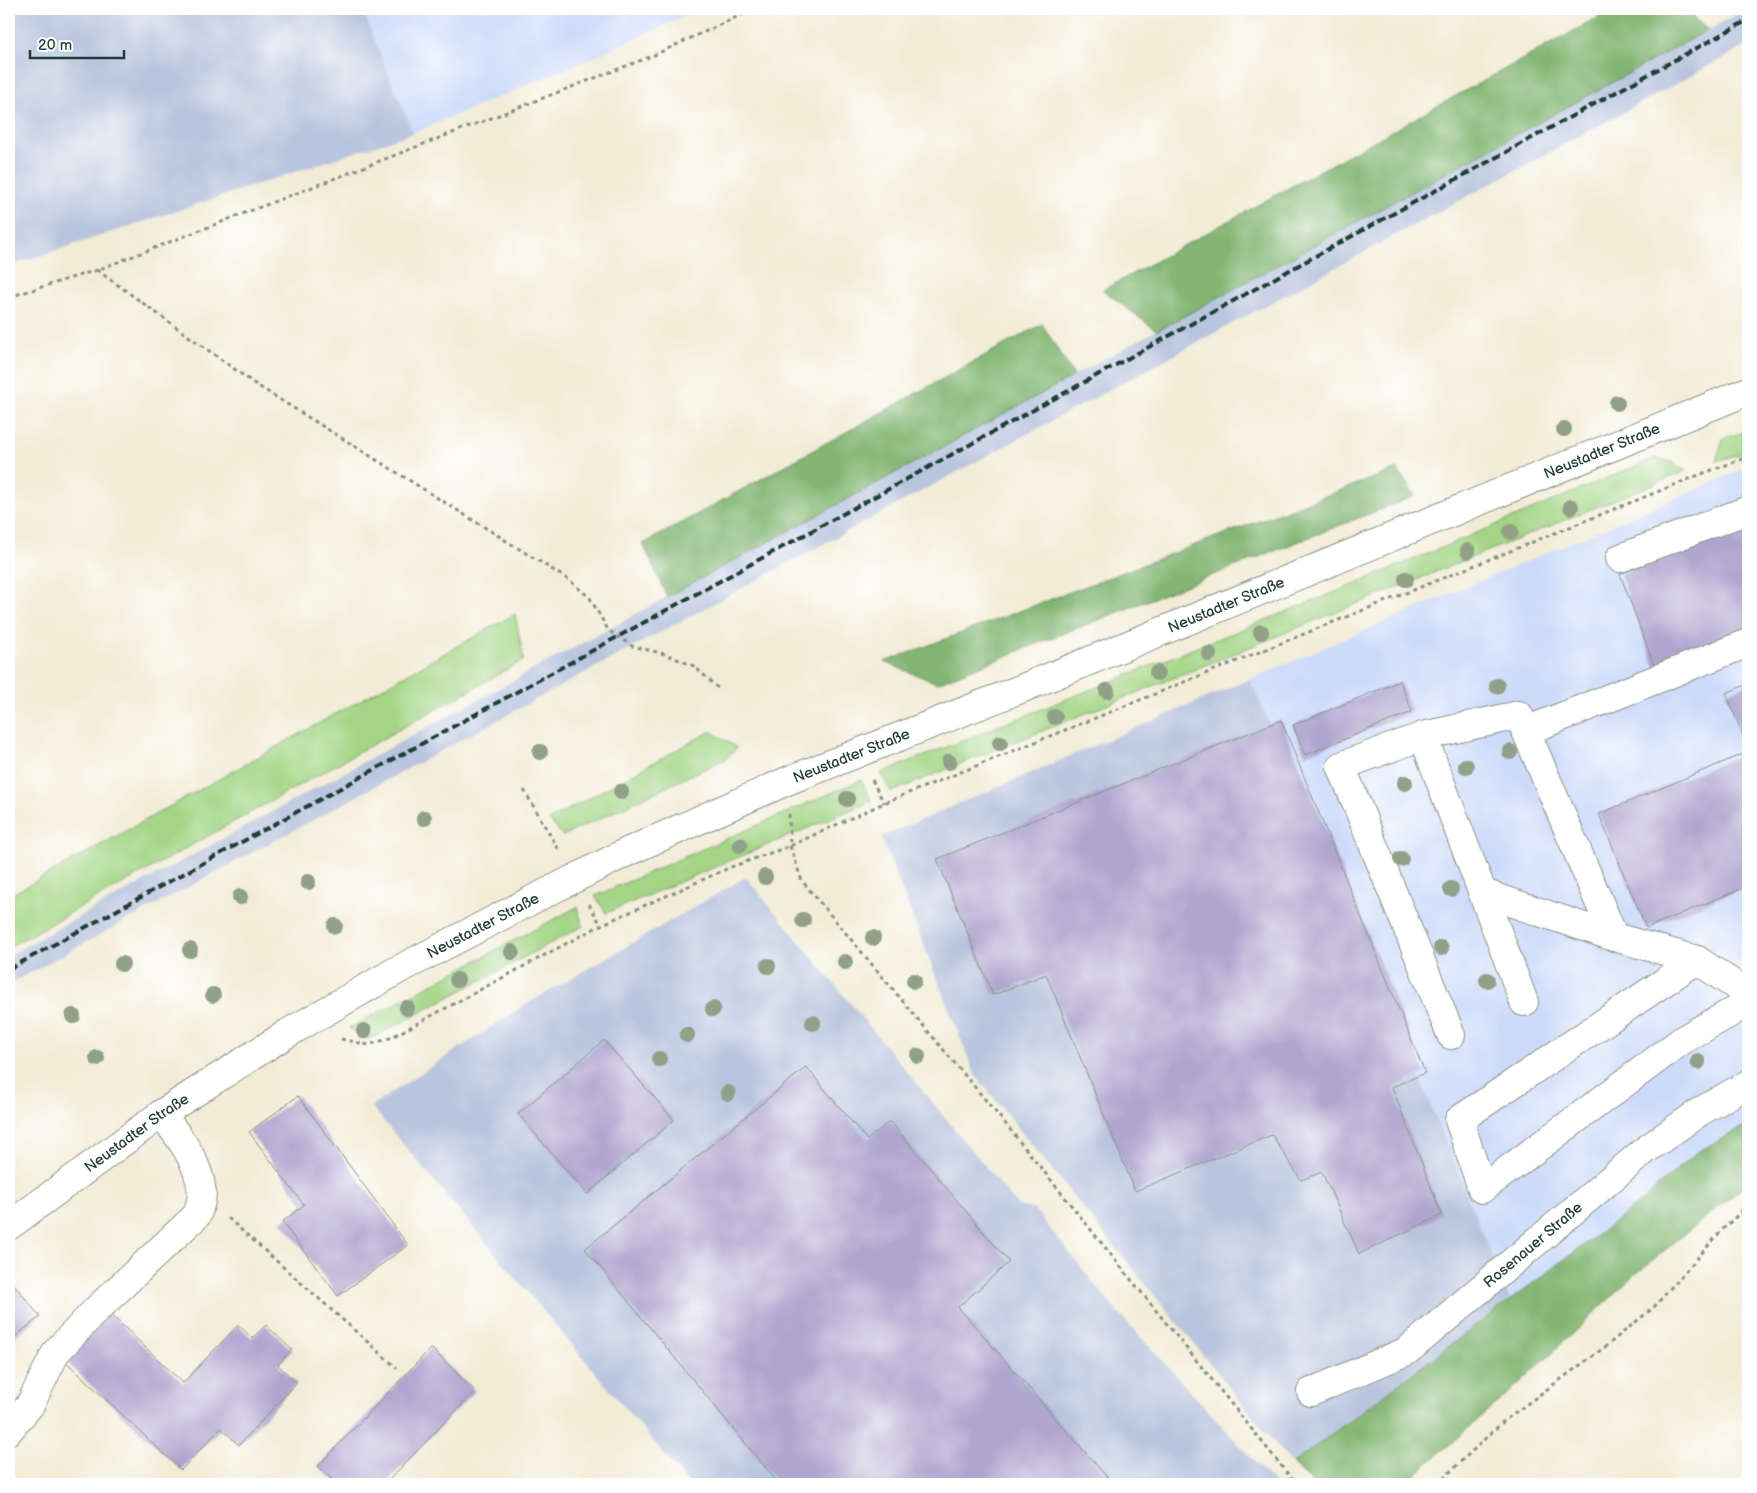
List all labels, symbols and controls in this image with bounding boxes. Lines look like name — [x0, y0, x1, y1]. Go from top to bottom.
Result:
scale bar — [30, 28, 124, 60]
text: 20 m — [38, 36, 72, 55]
street label: Neustadter Straße — [1541, 419, 1663, 484]
street label: Neustadter Straße — [1165, 573, 1287, 638]
street label: Neustadter Straße — [790, 724, 913, 788]
street label: Neustadter Straße — [424, 889, 543, 963]
street label: Neustadter Straße — [81, 1090, 193, 1177]
street label: Rosenauer Straße — [1480, 1198, 1587, 1292]

